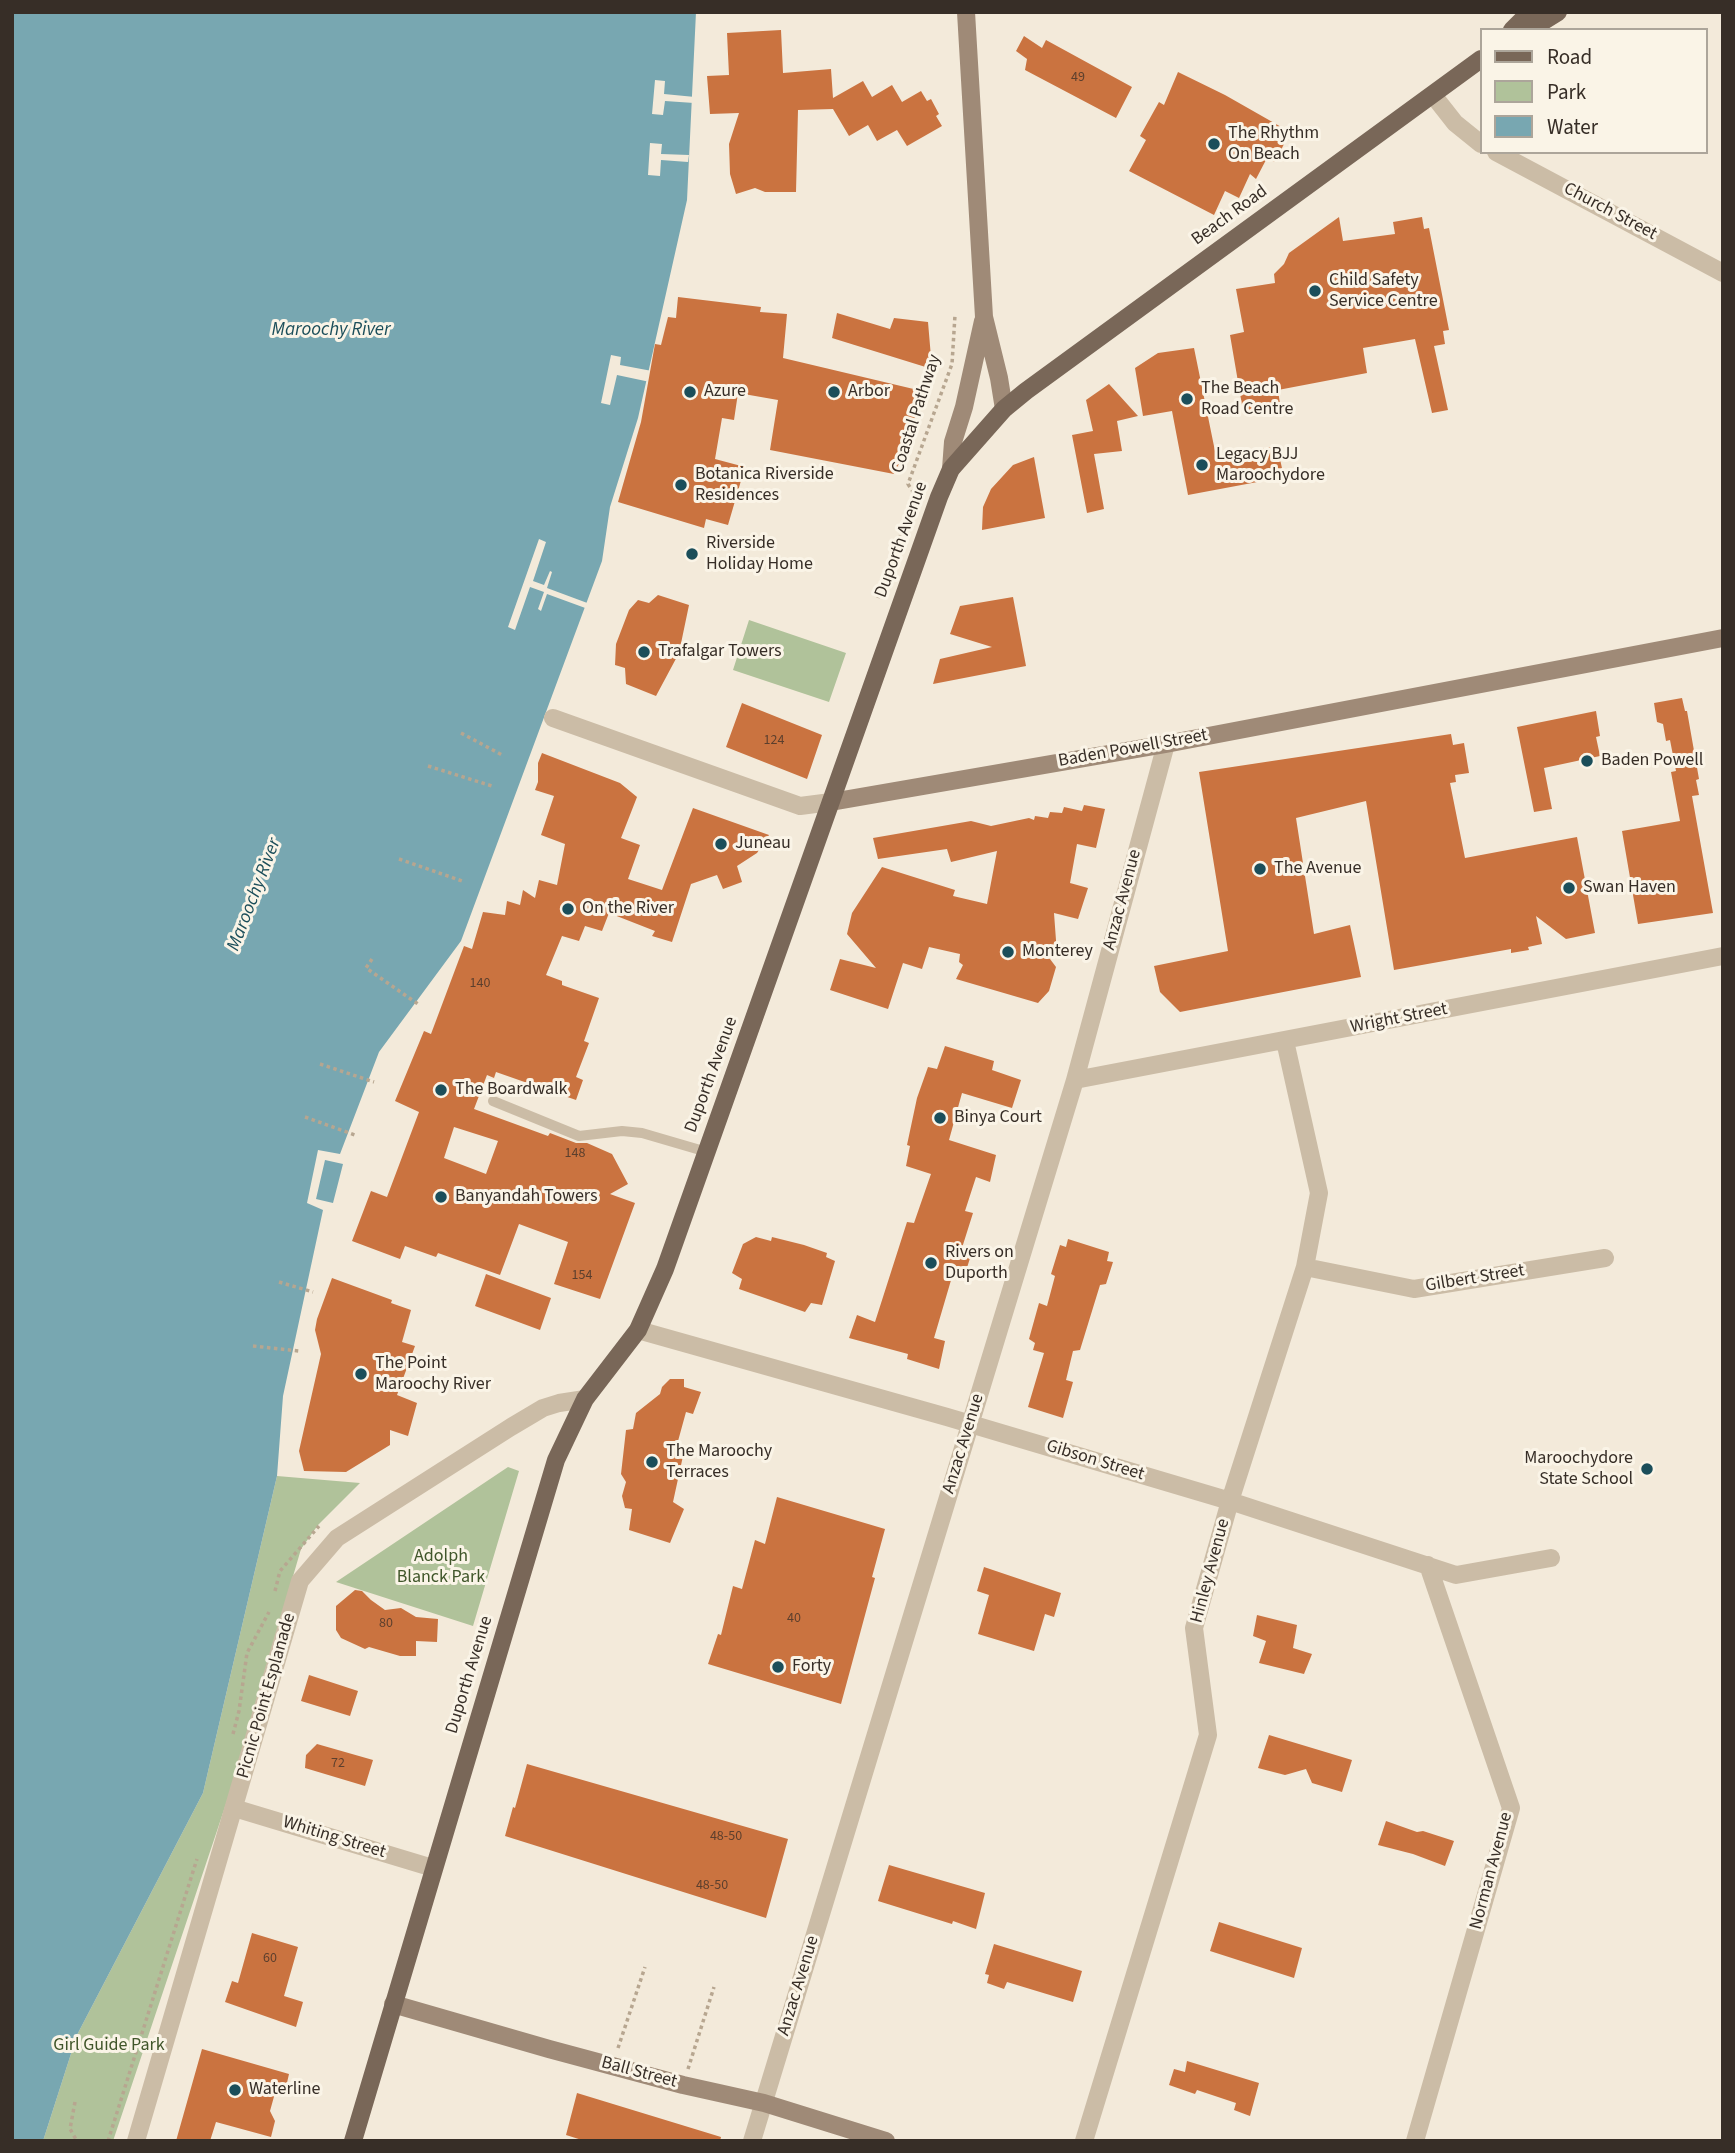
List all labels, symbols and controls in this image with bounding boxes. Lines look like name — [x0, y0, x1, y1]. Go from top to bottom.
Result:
legend — [1480, 28, 1707, 154]
text: Road — [1547, 42, 1592, 72]
house number: 49 — [1071, 70, 1085, 86]
text: Park — [1547, 77, 1586, 107]
text: Water — [1547, 112, 1598, 142]
place label: The Rhythm On Beach — [1228, 123, 1319, 166]
marker: The Rhythm On Beach — [1206, 136, 1222, 152]
street label: Church Street — [1560, 178, 1660, 246]
street label: Beach Road — [1188, 181, 1272, 251]
place label: Child Safety Service Centre — [1329, 270, 1438, 312]
marker: Child Safety Service Centre — [1307, 283, 1323, 299]
water label: Maroochy River — [272, 320, 390, 342]
street label: Coastal Pathway — [888, 352, 946, 476]
place label: The Beach Road Centre — [1201, 378, 1293, 420]
place label: Azure — [704, 381, 746, 403]
place label: Arbor — [848, 381, 890, 403]
marker: Azure — [682, 384, 698, 400]
marker: Arbor — [826, 384, 842, 400]
marker: The Beach Road Centre — [1179, 391, 1195, 407]
place label: Legacy BJJ Maroochydore — [1216, 444, 1325, 486]
marker: Legacy BJJ Maroochydore — [1194, 457, 1210, 473]
place label: Botanica Riverside Residences — [695, 464, 834, 506]
marker: Botanica Riverside Residences — [673, 477, 689, 493]
street label: Duporth Avenue — [871, 479, 933, 601]
place label: Riverside Holiday Home — [706, 533, 813, 576]
marker: Riverside Holiday Home — [684, 546, 700, 562]
place label: Trafalgar Towers — [658, 641, 782, 663]
marker: Trafalgar Towers — [636, 644, 652, 660]
street label: Baden Powell Street — [1057, 725, 1209, 773]
house number: 124 — [764, 733, 784, 749]
place label: Baden Powell — [1601, 750, 1703, 772]
marker: Baden Powell — [1579, 753, 1595, 769]
place label: Juneau — [735, 833, 791, 855]
water label: Maroochy River — [223, 835, 287, 955]
marker: Juneau — [713, 836, 729, 852]
street label: Anzac Avenue — [1099, 847, 1147, 953]
place label: The Avenue — [1274, 858, 1361, 880]
marker: The Avenue — [1252, 861, 1268, 877]
place label: Swan Haven — [1583, 877, 1676, 899]
marker: Swan Haven — [1561, 880, 1577, 896]
place label: On the River — [582, 898, 674, 920]
marker: On the River — [560, 901, 576, 917]
place label: Monterey — [1022, 941, 1093, 963]
marker: Monterey — [1000, 944, 1016, 960]
house number: 140 — [470, 976, 490, 992]
street label: Wright Street — [1349, 999, 1449, 1039]
street label: Duporth Avenue — [681, 1014, 743, 1136]
place label: The Boardwalk — [455, 1079, 568, 1101]
marker: The Boardwalk — [433, 1082, 449, 1098]
place label: Binya Court — [954, 1107, 1042, 1129]
marker: Binya Court — [932, 1110, 948, 1126]
house number: 148 — [565, 1146, 585, 1162]
place label: Banyandah Towers — [455, 1186, 598, 1208]
marker: Banyandah Towers — [433, 1189, 449, 1205]
place label: Rivers on Duporth — [945, 1242, 1014, 1284]
marker: Rivers on Duporth — [923, 1255, 939, 1271]
street label: Gilbert Street — [1424, 1261, 1526, 1297]
house number: 154 — [572, 1268, 592, 1284]
place label: The Point Maroochy River — [375, 1353, 491, 1396]
marker: The Point Maroochy River — [353, 1366, 369, 1382]
street label: Anzac Avenue — [939, 1391, 989, 1497]
street label: Gibson Street — [1043, 1436, 1147, 1486]
place label: The Maroochy Terraces — [666, 1441, 772, 1484]
place label: Maroochydore State School — [1524, 1448, 1633, 1490]
marker: The Maroochy Terraces — [644, 1454, 660, 1470]
marker: Maroochydore State School — [1639, 1461, 1655, 1477]
street label: Hinley Avenue — [1187, 1516, 1235, 1626]
park label: Adolph Blanck Park — [397, 1546, 485, 1588]
street label: Picnic Point Esplanade — [233, 1611, 301, 1781]
house number: 40 — [787, 1611, 801, 1627]
street label: Duporth Avenue — [442, 1614, 498, 1736]
house number: 80 — [379, 1616, 393, 1632]
place label: Forty — [792, 1656, 831, 1678]
marker: Forty — [770, 1659, 786, 1675]
house number: 72 — [331, 1756, 345, 1772]
street label: Norman Avenue — [1466, 1810, 1518, 1932]
street label: Whiting Street — [280, 1812, 388, 1864]
house number: 48-50 — [710, 1829, 742, 1845]
house number: 48-50 — [696, 1878, 728, 1894]
street label: Anzac Avenue — [774, 1933, 824, 2039]
house number: 60 — [263, 1951, 277, 1967]
park label: Girl Guide Park — [53, 2035, 165, 2057]
street label: Ball Street — [599, 2053, 679, 2093]
place label: Waterline — [249, 2079, 320, 2101]
marker: Waterline — [227, 2082, 243, 2098]

